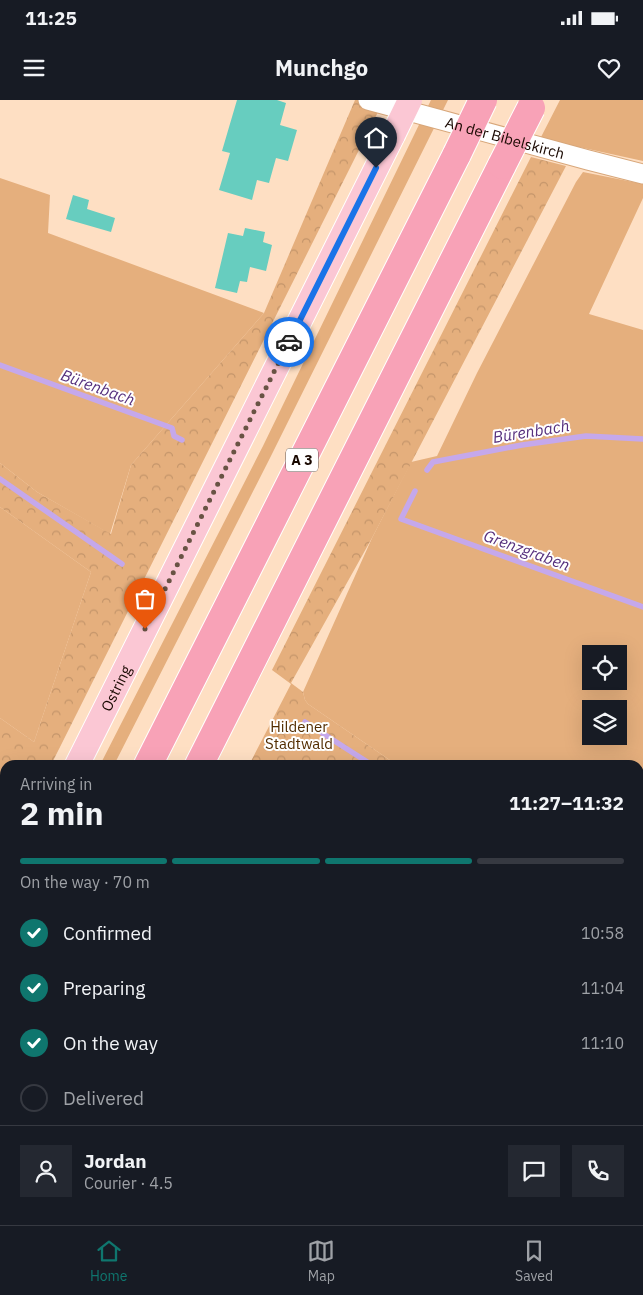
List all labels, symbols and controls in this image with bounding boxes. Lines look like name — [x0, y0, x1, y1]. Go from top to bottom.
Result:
text: 11:25 — [25, 6, 77, 30]
text: Munchgo — [275, 53, 368, 82]
icon: menu — [20, 54, 48, 82]
icon: heart — [595, 54, 623, 82]
street label: An der Bibelskirch — [443, 112, 567, 163]
pin — [355, 117, 397, 168]
icon: home — [362, 124, 390, 152]
courier — [264, 317, 314, 367]
icon: car — [275, 328, 303, 356]
water label: Bürenbach — [58, 364, 138, 410]
water label: Bürenbach — [491, 415, 571, 447]
road number: A 3 — [286, 448, 318, 472]
water label: Grenzgraben — [481, 525, 573, 575]
pin — [124, 578, 166, 629]
icon: bag — [131, 585, 159, 613]
map controls — [582, 645, 627, 745]
button: locate — [582, 645, 627, 690]
street label: Ostring — [96, 662, 135, 714]
button: layers — [582, 700, 627, 745]
park label: Hildener Stadtwald — [265, 717, 333, 753]
text: Arriving in — [20, 774, 92, 794]
text: 11:27–11:32 — [509, 791, 624, 815]
text: 2 min — [20, 792, 104, 834]
text: On the way · 70 m — [20, 872, 150, 892]
icon: check — [20, 919, 48, 947]
text: Confirmed — [63, 921, 152, 945]
text: 10:58 — [581, 923, 624, 943]
icon: check — [20, 974, 48, 1002]
text: Preparing — [63, 976, 145, 1000]
text: 11:04 — [581, 978, 624, 998]
icon: check — [20, 1029, 48, 1057]
text: On the way — [63, 1031, 158, 1055]
text: 11:10 — [581, 1033, 624, 1053]
text: Delivered — [63, 1086, 144, 1110]
button: person — [20, 1145, 72, 1197]
button: chat — [508, 1145, 560, 1197]
button: phone — [572, 1145, 624, 1197]
text: Jordan — [84, 1149, 147, 1173]
text: Courier · 4.5 — [84, 1173, 173, 1193]
tab: Home — [90, 1237, 128, 1285]
tab: Map — [307, 1237, 335, 1285]
tab: Saved — [515, 1237, 553, 1285]

